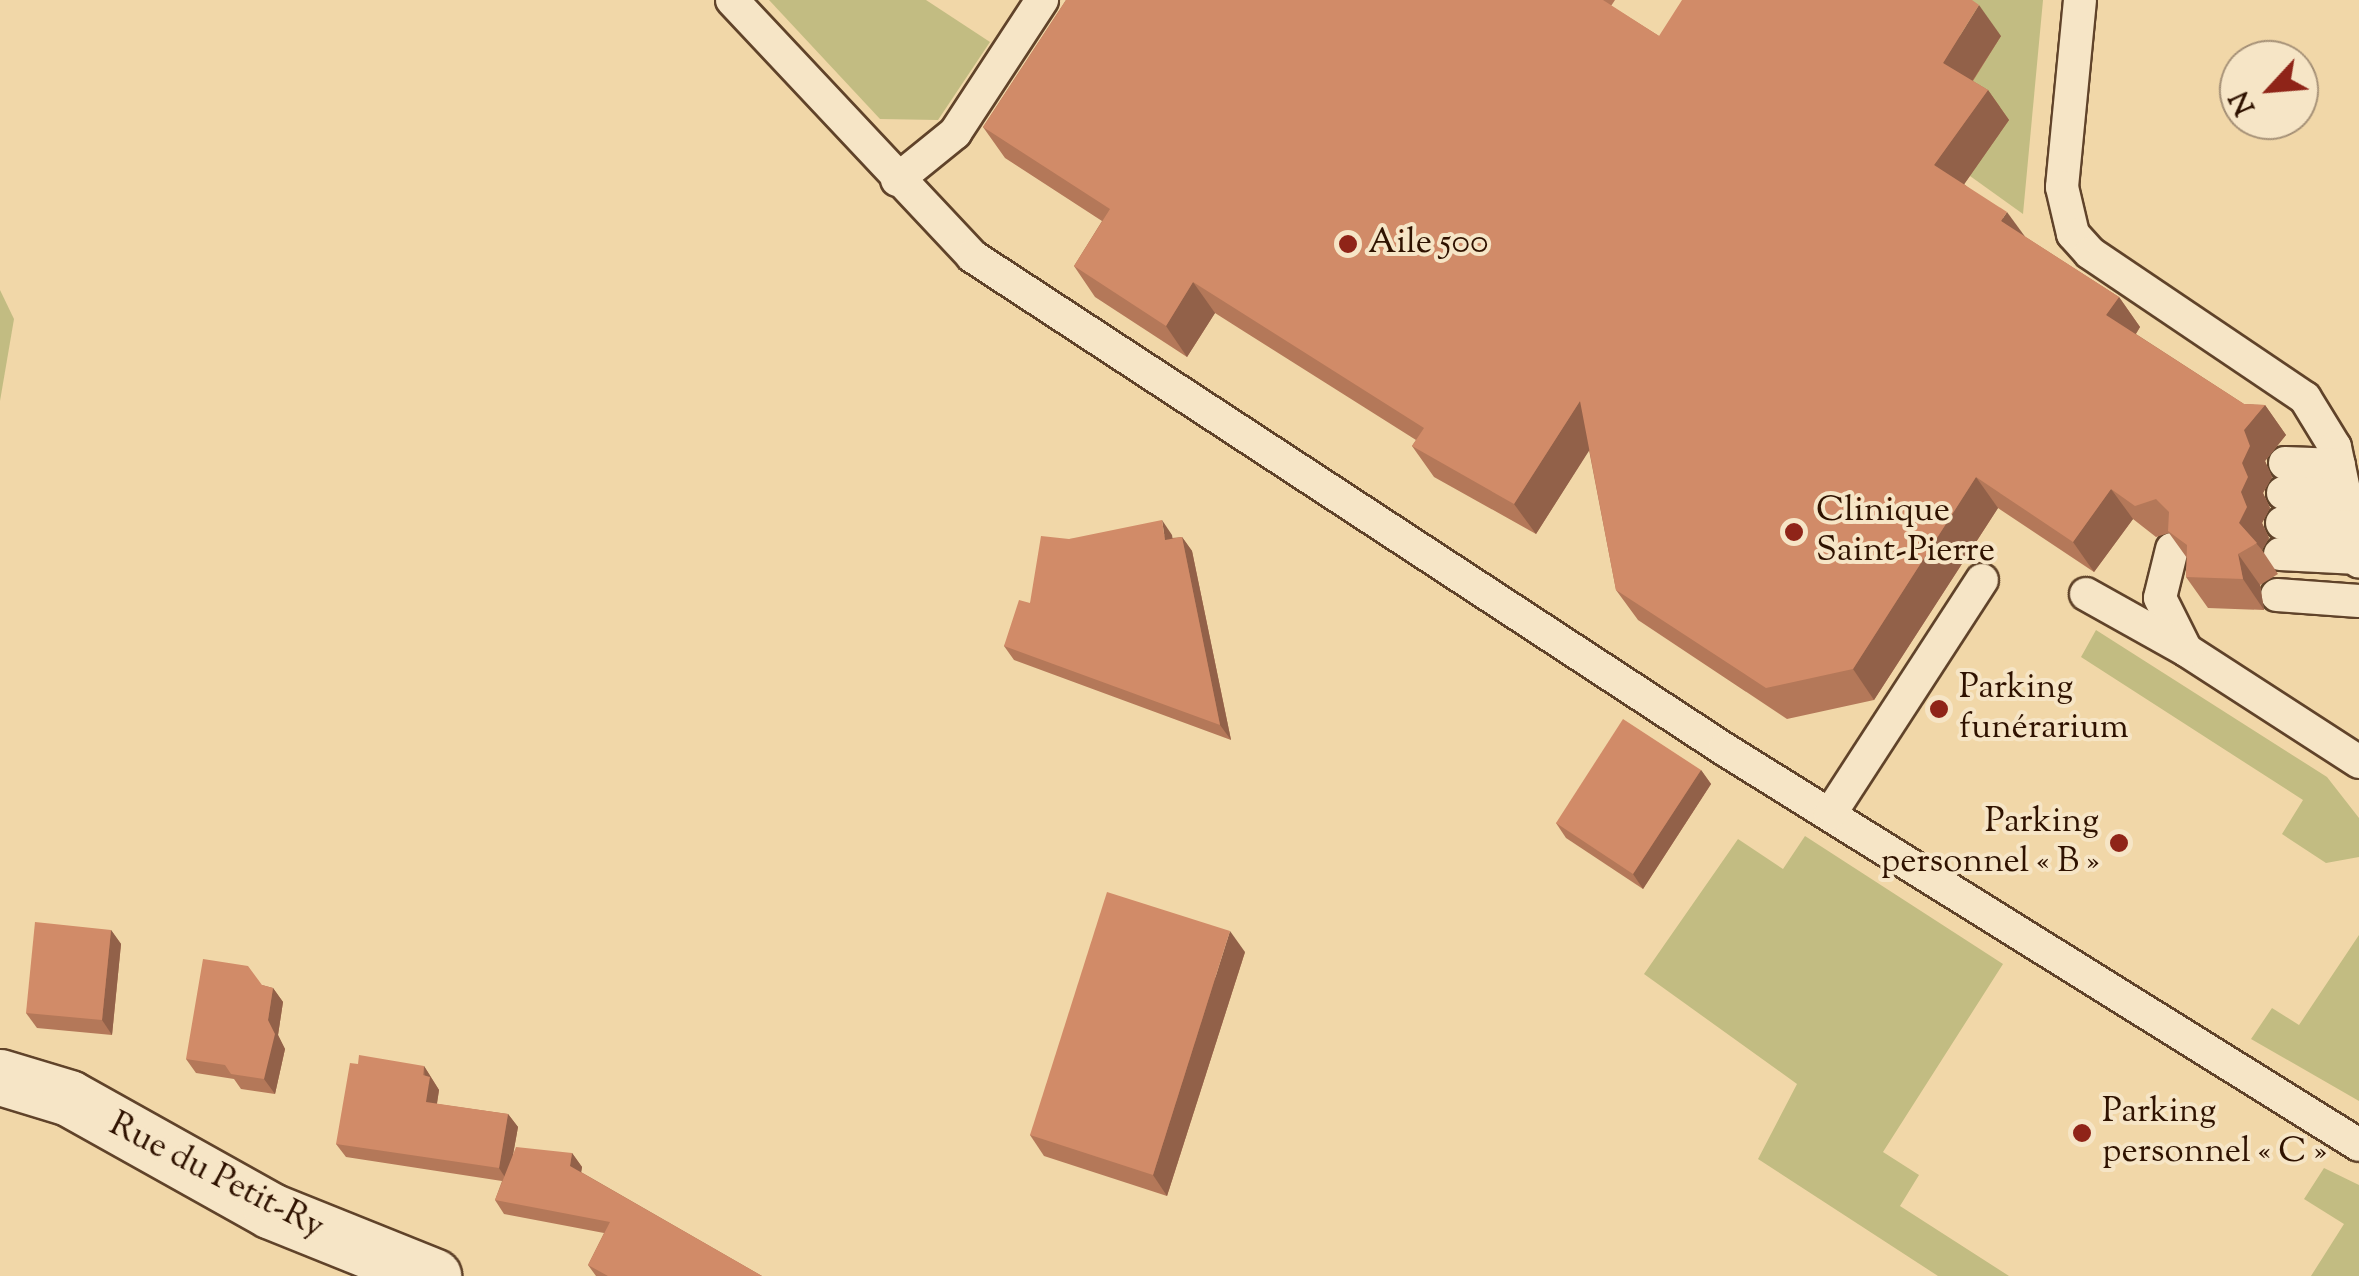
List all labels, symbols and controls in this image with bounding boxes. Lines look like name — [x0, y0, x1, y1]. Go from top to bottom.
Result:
north arrow — [2219, 40, 2319, 140]
text: N — [2221, 83, 2267, 121]
place label: Aile 500 — [1368, 223, 1489, 265]
marker: Aile 500 — [1337, 233, 1359, 255]
place label: Clinique Saint-Pierre — [1816, 491, 1995, 573]
marker: Clinique Saint-Pierre — [1781, 519, 1807, 545]
place label: Parking funérarium — [1959, 668, 2129, 750]
marker: Parking funérarium — [1928, 698, 1950, 720]
place label: Parking personnel « B » — [1881, 802, 2099, 884]
marker: Parking personnel « B » — [2108, 832, 2130, 854]
place label: Parking personnel « C » — [2102, 1092, 2326, 1174]
street label: Rue du Petit-Ry — [101, 1105, 331, 1249]
marker: Parking personnel « C » — [2071, 1122, 2093, 1144]

